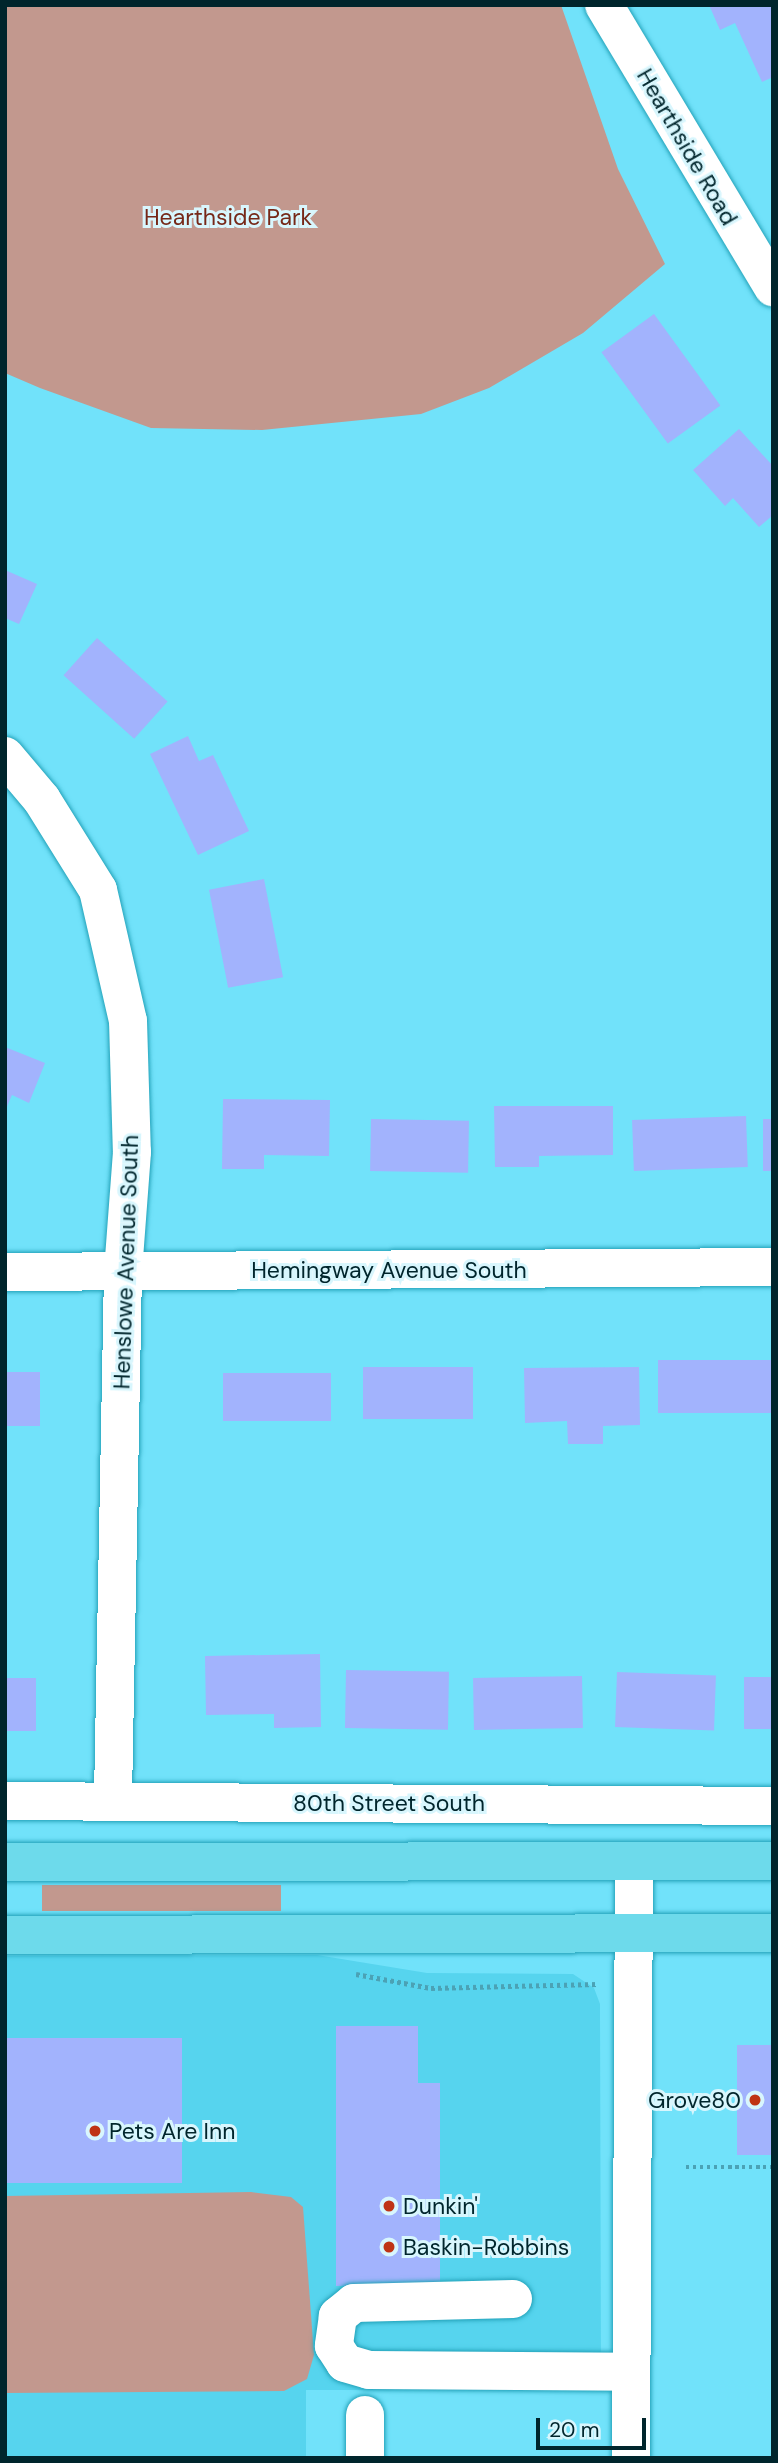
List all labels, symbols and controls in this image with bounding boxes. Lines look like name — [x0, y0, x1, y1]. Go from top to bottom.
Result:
street label: Hearthside Road — [631, 64, 743, 230]
park label: Hearthside Park — [144, 203, 312, 231]
street label: Henslowe Avenue South — [108, 1134, 144, 1390]
street label: Hemingway Avenue South — [251, 1256, 527, 1284]
street label: 80th Street South — [293, 1789, 485, 1817]
place label: Grove80 — [648, 2086, 741, 2114]
marker: Grove80 — [747, 2092, 763, 2108]
place label: Pets Are Inn — [109, 2117, 235, 2145]
marker: Pets Are Inn — [87, 2123, 103, 2139]
place label: Dunkin' — [403, 2192, 478, 2220]
marker: Dunkin' — [381, 2198, 397, 2214]
place label: Baskin-Robbins — [403, 2233, 569, 2261]
marker: Baskin-Robbins — [381, 2239, 397, 2255]
scale bar — [540, 2404, 650, 2448]
text: 20 m — [549, 2416, 600, 2444]

